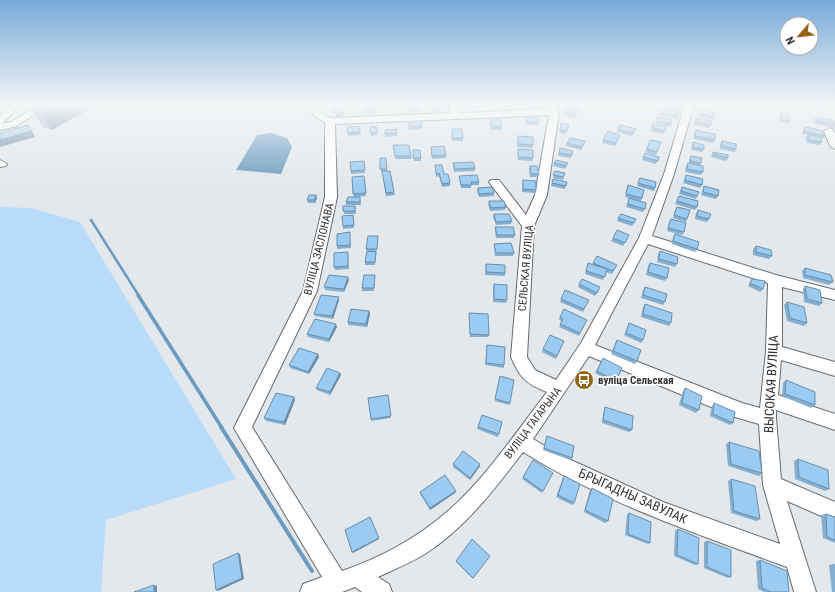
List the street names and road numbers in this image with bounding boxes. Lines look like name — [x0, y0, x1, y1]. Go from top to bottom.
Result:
street label: ВУЛІЦА ЗАСЛОНАВА — [301, 201, 337, 296]
street label: СЕЛЬСКАЯ ВУЛІЦА — [516, 224, 536, 312]
street label: ВЫСОКАЯ ВУЛІЦА — [761, 334, 781, 433]
street label: ВУЛІЦА ГАГАРЫНА — [502, 384, 565, 461]
street label: БРЫГАДНЫ ЗАВУЛАК — [576, 465, 690, 527]

